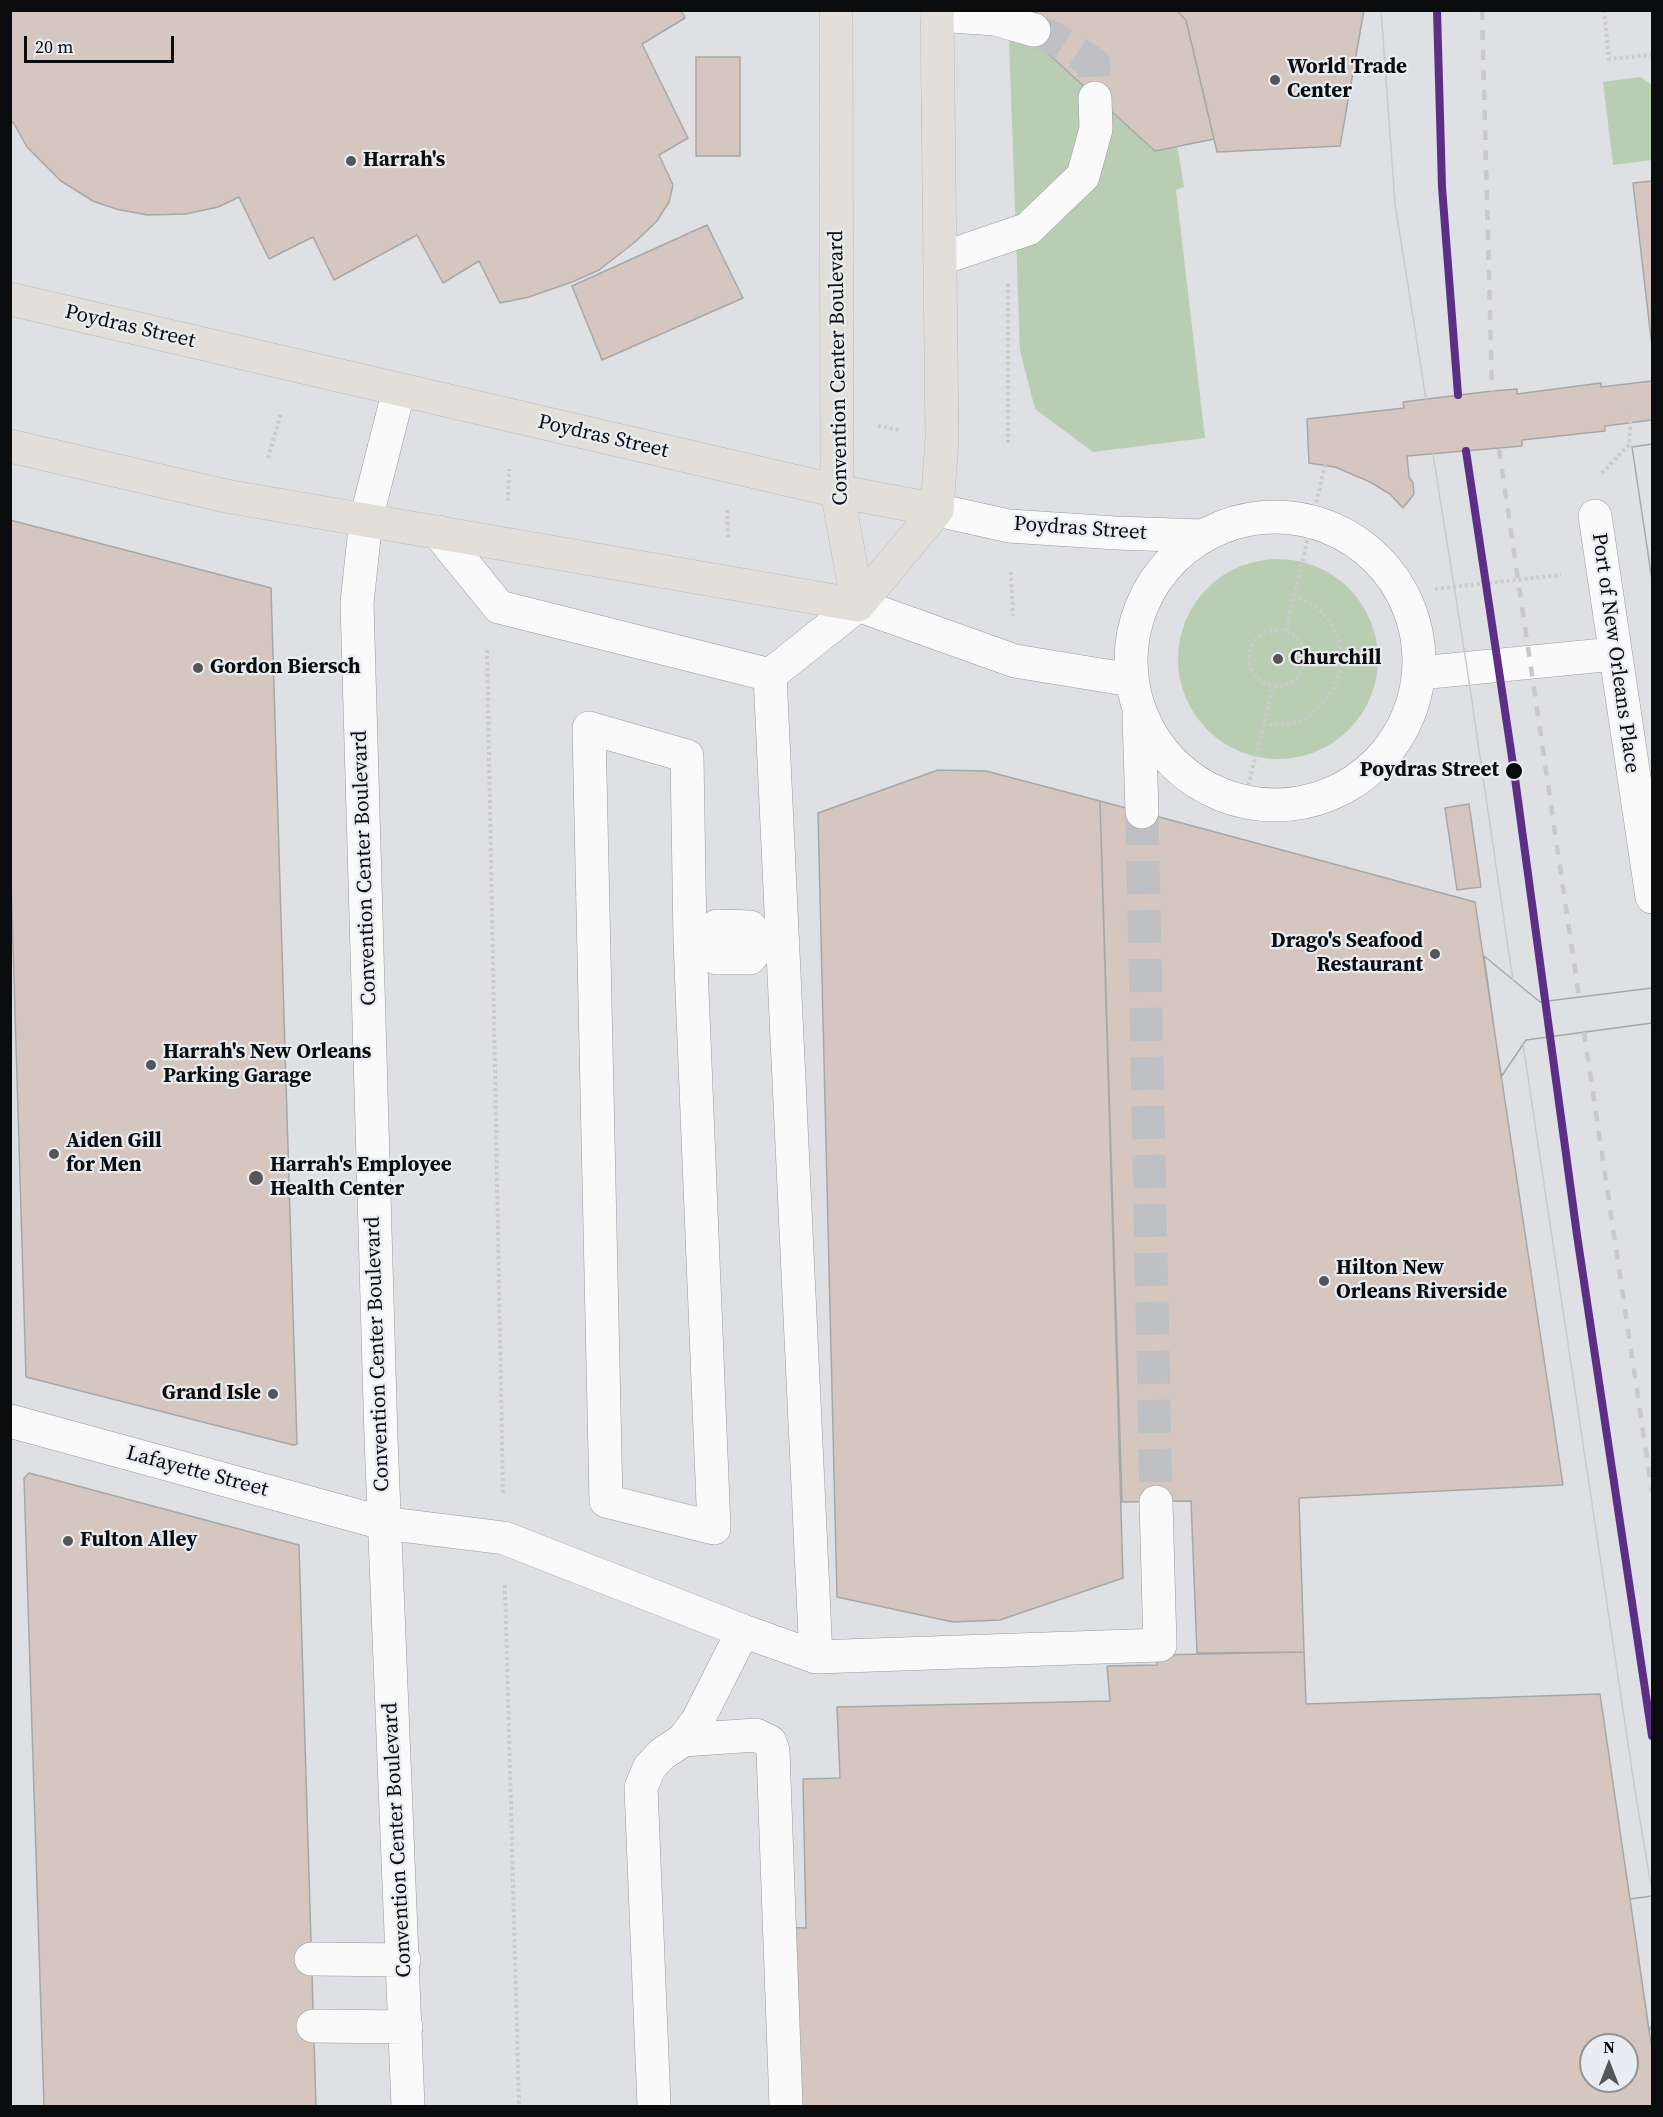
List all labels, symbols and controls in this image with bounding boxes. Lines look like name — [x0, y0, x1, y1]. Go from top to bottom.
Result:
scale bar — [27, 24, 177, 62]
text: 20 m — [35, 34, 73, 59]
place label: World Trade Center — [1287, 55, 1407, 105]
marker: World Trade Center — [1268, 73, 1282, 87]
place label: Harrah's — [363, 148, 445, 174]
marker: Harrah's — [344, 154, 358, 168]
street label: Convention Center Boulevard — [824, 230, 854, 506]
street label: Poydras Street — [62, 300, 198, 354]
street label: Poydras Street — [535, 410, 671, 464]
street label: Poydras Street — [1013, 512, 1147, 546]
street label: Port of New Orleans Place — [1586, 531, 1644, 775]
place label: Churchill — [1290, 646, 1381, 672]
marker: Churchill — [1271, 652, 1285, 666]
place label: Gordon Biersch — [210, 655, 361, 681]
marker: Gordon Biersch — [191, 661, 205, 675]
street label: Convention Center Boulevard — [348, 730, 382, 1006]
place label: Poydras Street — [1360, 758, 1499, 784]
marker: Poydras Street — [1504, 761, 1524, 781]
place label: Drago's Seafood Restaurant — [1271, 929, 1423, 979]
marker: Drago's Seafood Restaurant — [1428, 947, 1442, 961]
place label: Harrah's New Orleans Parking Garage — [163, 1040, 371, 1090]
marker: Harrah's New Orleans Parking Garage — [144, 1058, 158, 1072]
place label: Aiden Gill for Men — [66, 1129, 162, 1179]
marker: Aiden Gill for Men — [47, 1147, 61, 1161]
place label: Harrah's Employee Health Center — [270, 1153, 452, 1203]
marker: Harrah's Employee Health Center — [247, 1169, 265, 1187]
street label: Convention Center Boulevard — [361, 1216, 395, 1492]
place label: Hilton New Orleans Riverside — [1336, 1256, 1507, 1306]
marker: Hilton New Orleans Riverside — [1317, 1274, 1331, 1288]
place label: Grand Isle — [162, 1381, 261, 1407]
marker: Grand Isle — [266, 1387, 280, 1401]
street label: Lafayette Street — [123, 1441, 271, 1503]
place label: Fulton Alley — [80, 1528, 197, 1554]
marker: Fulton Alley — [61, 1534, 75, 1548]
street label: Convention Center Boulevard — [378, 1702, 418, 1978]
north arrow — [1579, 2033, 1639, 2093]
text: N — [1603, 2036, 1615, 2058]

